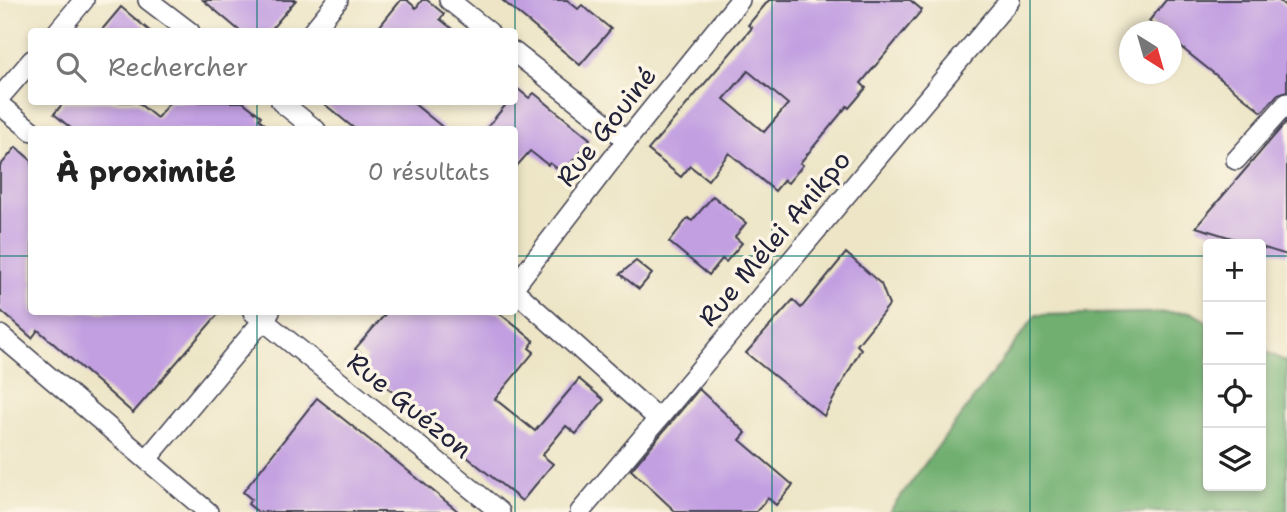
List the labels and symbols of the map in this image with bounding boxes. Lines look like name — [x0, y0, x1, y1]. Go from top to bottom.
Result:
north arrow — [1119, 21, 1182, 84]
street label: Rue Gouiné — [548, 59, 664, 193]
street label: Rue Mélei Anikpo — [690, 143, 858, 333]
street label: Rue Guézon — [340, 344, 480, 466]

